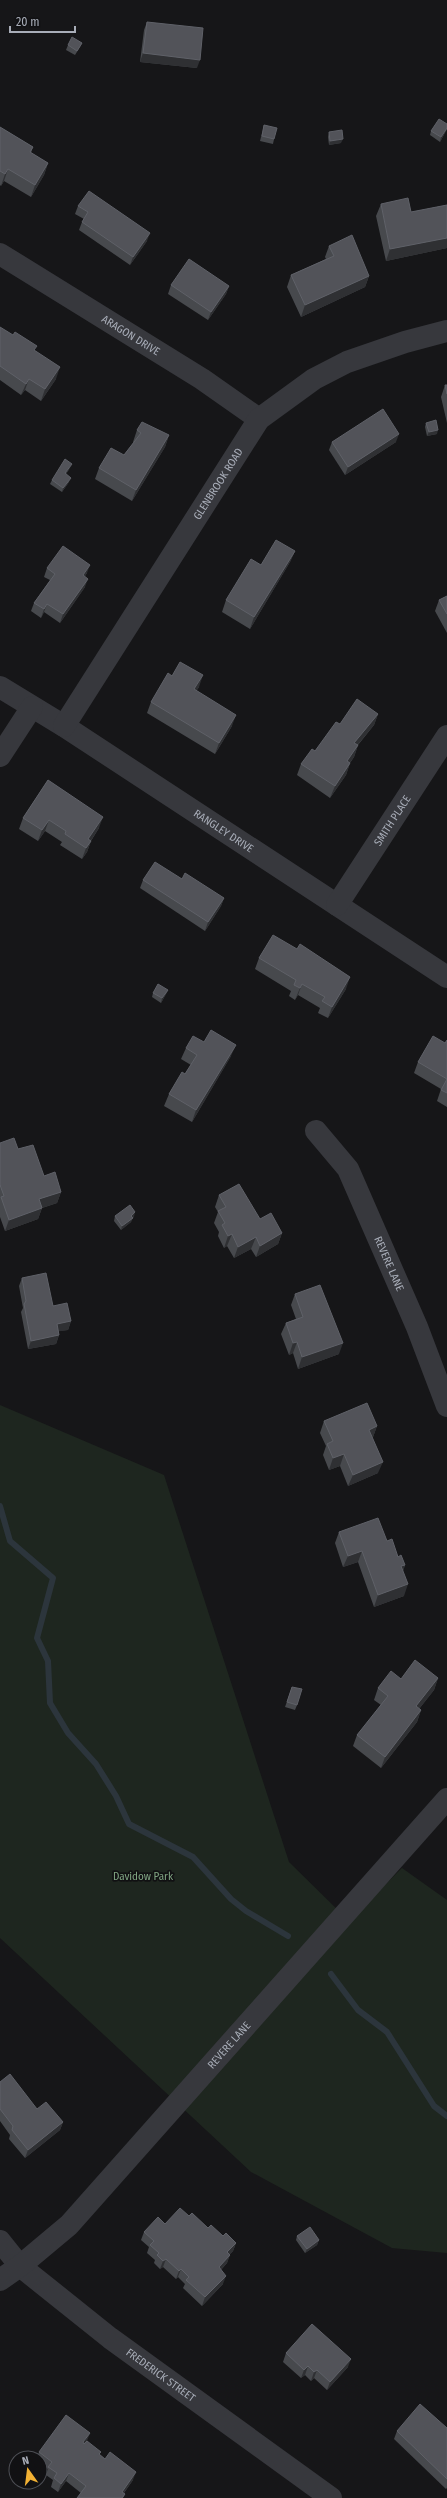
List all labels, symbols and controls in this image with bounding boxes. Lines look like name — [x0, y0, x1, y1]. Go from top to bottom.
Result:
scale bar — [10, 8, 75, 34]
text: 20 m — [16, 15, 40, 29]
street label: ARAGON DRIVE — [99, 313, 162, 358]
street label: GLENBROOK ROAD — [191, 446, 246, 522]
street label: SMITH PLACE — [371, 793, 414, 848]
street label: RANGLEY DRIVE — [191, 807, 256, 855]
street label: REVERE LANE — [371, 1235, 407, 1293]
park label: Davidow Park — [113, 1870, 174, 1883]
street label: REVERE LANE — [205, 2019, 253, 2071]
street label: FREDERICK STREET — [123, 2346, 198, 2405]
north arrow — [8, 2450, 48, 2490]
text: N — [21, 2454, 30, 2468]

